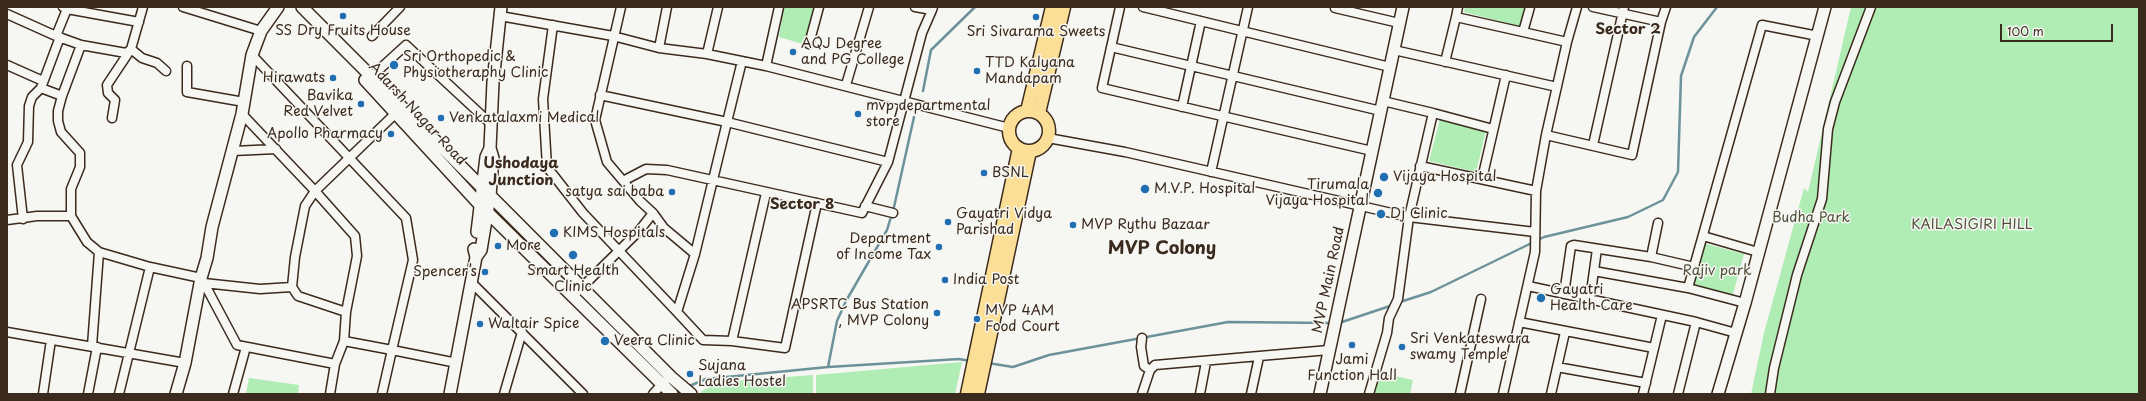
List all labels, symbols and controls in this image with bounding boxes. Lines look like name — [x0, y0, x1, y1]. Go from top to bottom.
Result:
marker: SS Dry Fruits House — [338, 11, 348, 21]
marker: Sri Sivarama Sweets — [1031, 12, 1041, 22]
scale bar — [2002, 16, 2115, 42]
district label: Sector 2 — [1595, 21, 1661, 39]
text: 100 m — [2007, 22, 2044, 40]
place label: SS Dry Fruits House — [275, 23, 411, 39]
place label: Sri Sivarama Sweets — [967, 24, 1105, 40]
place label: AQJ Degree and PG College — [801, 36, 904, 68]
marker: AQJ Degree and PG College — [788, 47, 798, 57]
place label: Sri Orthopedic & Physiotheraphy Clinic — [403, 49, 548, 82]
place label: TTD Kalyana Mandapam — [985, 55, 1075, 88]
street label: Adarsh Nagar Road — [365, 59, 469, 169]
marker: Sri Orthopedic & Physiotheraphy Clinic — [388, 59, 400, 71]
marker: TTD Kalyana Mandapam — [972, 66, 982, 76]
place label: Hirawats — [263, 70, 325, 86]
marker: Hirawats — [328, 73, 338, 83]
place label: Bavika Red Velvet — [283, 88, 353, 120]
place label: mvp departmental store — [866, 98, 991, 130]
marker: Bavika Red Velvet — [356, 99, 366, 109]
marker: mvp departmental store — [853, 109, 863, 119]
place label: Venkatalaxmi Medical — [449, 110, 599, 126]
marker: Venkatalaxmi Medical — [436, 113, 446, 123]
place label: Apollo Pharmacy — [267, 126, 383, 142]
marker: Apollo Pharmacy — [386, 129, 396, 139]
district label: Ushodaya Junction — [483, 155, 559, 190]
place label: BSNL — [992, 165, 1029, 181]
marker: BSNL — [979, 168, 989, 178]
place label: Vijaya Hospital — [1393, 169, 1497, 185]
marker: Vijaya Hospital — [1378, 171, 1390, 183]
place label: Tirumala Vijaya Hospital — [1265, 177, 1369, 210]
place label: M.V.P. Hospital — [1154, 181, 1255, 197]
marker: M.V.P. Hospital — [1139, 183, 1151, 195]
place label: satya sai baba — [566, 184, 664, 200]
marker: satya sai baba — [667, 187, 677, 197]
marker: Tirumala Vijaya Hospital — [1372, 187, 1384, 199]
district label: Sector 8 — [770, 196, 834, 214]
place label: Gayatri Vidya Parishad — [956, 206, 1052, 238]
place label: Dj Clinic — [1390, 206, 1447, 222]
marker: Dj Clinic — [1375, 208, 1387, 220]
park label: Budha Park — [1772, 210, 1850, 226]
marker: Gayatri Vidya Parishad — [943, 217, 953, 227]
place label: MVP Rythu Bazaar — [1081, 217, 1210, 233]
park label: KAILASIGIRI HILL — [1911, 217, 2033, 233]
marker: MVP Rythu Bazaar — [1068, 220, 1078, 230]
place label: KIMS Hospitals — [563, 225, 665, 241]
street label: MVP Main Road — [1309, 225, 1349, 335]
marker: KIMS Hospitals — [548, 227, 560, 239]
place label: Department of Income Tax — [836, 231, 931, 264]
place label: More — [506, 238, 541, 254]
district label: MVP Colony — [1108, 238, 1216, 260]
marker: More — [493, 241, 503, 251]
marker: Department of Income Tax — [934, 242, 944, 252]
marker: Smart Health Clinic — [567, 249, 579, 261]
place label: Smart Health Clinic — [527, 263, 619, 296]
park label: Rajiv park — [1683, 263, 1751, 279]
place label: Spencer’s — [413, 264, 477, 280]
marker: Spencer’s — [480, 267, 490, 277]
place label: India Post — [953, 272, 1019, 288]
marker: India Post — [940, 275, 950, 285]
place label: Gayatri Health Care — [1550, 282, 1633, 314]
marker: Gayatri Health Care — [1535, 292, 1547, 304]
place label: APSRTC Bus Station , MVP Colony — [791, 297, 929, 330]
place label: MVP 4AM Food Court — [985, 303, 1060, 336]
marker: APSRTC Bus Station , MVP Colony — [932, 308, 942, 318]
marker: MVP 4AM Food Court — [972, 314, 982, 324]
place label: Waltair Spice — [488, 316, 579, 332]
marker: Waltair Spice — [475, 319, 485, 329]
place label: Sri Venkateswara swamy Temple — [1410, 331, 1530, 364]
place label: Veera Clinic — [614, 333, 695, 349]
marker: Veera Clinic — [599, 335, 611, 347]
marker: Jami Function Hall — [1347, 340, 1357, 350]
marker: Sri Venkateswara swamy Temple — [1397, 342, 1407, 352]
place label: Jami Function Hall — [1307, 352, 1397, 384]
place label: Sujana Ladies Hostel — [698, 358, 786, 390]
marker: Sujana Ladies Hostel — [685, 369, 695, 379]

